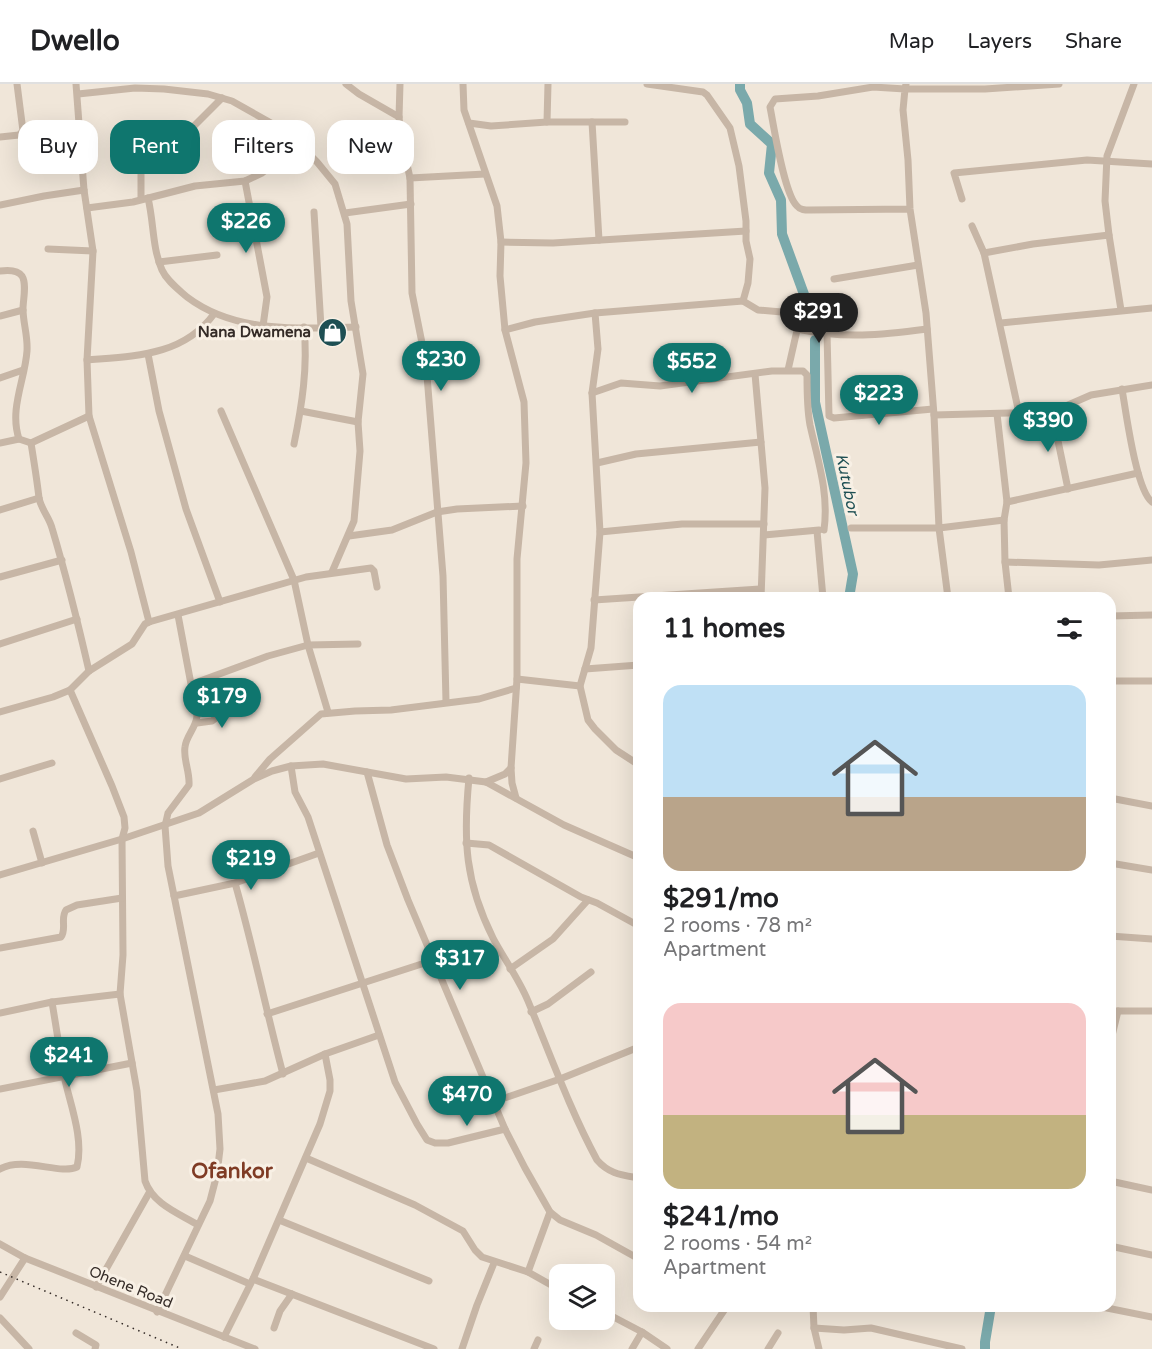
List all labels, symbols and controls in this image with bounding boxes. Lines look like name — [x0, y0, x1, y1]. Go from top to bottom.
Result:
text: Dwello — [30, 24, 120, 58]
text: Map — [889, 29, 934, 54]
text: Layers — [967, 29, 1032, 54]
text: Share — [1065, 29, 1122, 54]
chip: Buy — [18, 120, 98, 174]
chip: Rent — [110, 120, 200, 174]
chip: Filters — [212, 120, 315, 174]
chip: New — [327, 120, 414, 174]
pin: $226 — [210, 203, 282, 254]
text: $226 — [221, 210, 271, 234]
pin: $291 — [783, 293, 855, 344]
text: $291 — [794, 300, 844, 324]
shop icon: Nana Dwamena — [316, 316, 348, 348]
place label: Nana Dwamena — [198, 323, 311, 341]
pin: $230 — [405, 341, 477, 392]
pin: $552 — [656, 343, 728, 394]
text: $230 — [416, 348, 466, 372]
text: $552 — [667, 350, 717, 374]
pin: $223 — [843, 375, 915, 426]
text: $223 — [854, 382, 904, 406]
pin: $390 — [1012, 402, 1084, 453]
text: $390 — [1023, 409, 1073, 433]
water label: Kutubor — [831, 452, 864, 519]
icon: filters — [1053, 612, 1086, 645]
text: 11 homes — [663, 613, 785, 644]
pin: $179 — [186, 678, 258, 729]
text: $179 — [197, 685, 247, 709]
icon: home — [821, 724, 929, 832]
pin: $219 — [215, 840, 287, 891]
text: $219 — [226, 847, 276, 871]
text: $291/mo — [663, 883, 779, 914]
text: 2 rooms · 78 m² — [663, 914, 812, 938]
text: Apartment — [663, 938, 766, 962]
pin: $317 — [424, 940, 496, 991]
text: $317 — [435, 947, 485, 971]
pin: $241 — [33, 1037, 105, 1088]
icon: home — [821, 1042, 929, 1150]
text: $241 — [44, 1044, 94, 1068]
pin: $470 — [431, 1076, 503, 1127]
text: $470 — [442, 1083, 492, 1107]
district label: Ofankor — [191, 1159, 274, 1184]
text: $241/mo — [663, 1201, 779, 1232]
text: 2 rooms · 54 m² — [663, 1232, 812, 1256]
text: Apartment — [663, 1256, 766, 1280]
street label: Ohene Road — [86, 1262, 176, 1312]
map controls — [549, 1264, 615, 1330]
button: layers — [549, 1264, 615, 1330]

